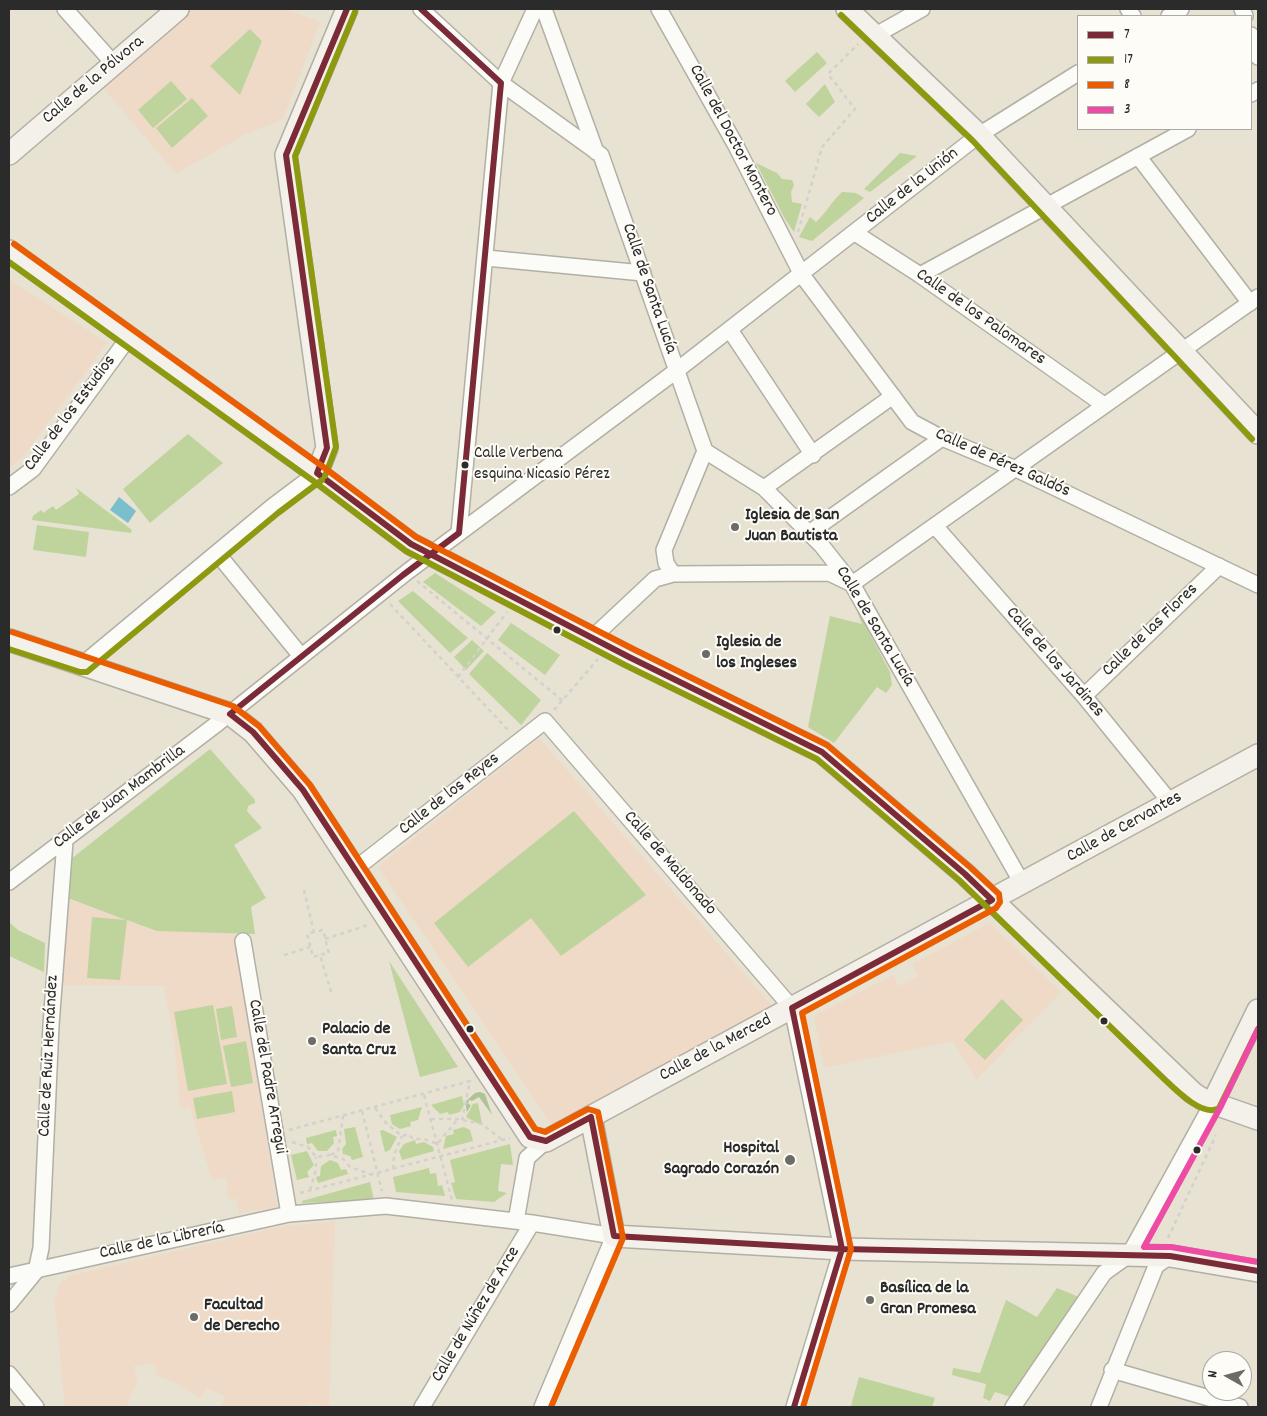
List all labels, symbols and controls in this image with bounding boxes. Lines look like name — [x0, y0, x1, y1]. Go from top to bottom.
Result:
legend — [1077, 15, 1252, 130]
text: 7 — [1124, 24, 1130, 46]
street label: Calle de la Pólvora — [39, 32, 149, 130]
text: 17 — [1124, 49, 1133, 71]
street label: Calle del Doctor Montero — [683, 61, 781, 221]
text: 8 — [1124, 74, 1130, 96]
text: 3 — [1124, 99, 1131, 121]
street label: Calle de la Unión — [862, 144, 964, 230]
street label: Calle de Santa Lucía — [616, 221, 680, 357]
street label: Calle de los Palomares — [911, 265, 1049, 371]
street label: Calle de los Estudios — [20, 352, 122, 476]
street label: Calle de Pérez Galdós — [931, 424, 1073, 504]
place label: Calle Verbena esquina Nicasio Pérez — [474, 445, 610, 485]
marker: Calle Verbena esquina Nicasio Pérez — [460, 460, 470, 470]
place label: Iglesia de San Juan Bautista — [745, 506, 839, 548]
marker: Iglesia de San Juan Bautista — [729, 521, 741, 533]
street label: Calle de Santa Lucía — [830, 563, 918, 691]
street label: Calle de las Flores — [1098, 580, 1204, 682]
street label: Calle de los Jardines — [1000, 603, 1108, 723]
unlabelled marker — [552, 625, 562, 635]
place label: Iglesia de los Ingleses — [716, 633, 797, 676]
marker: Iglesia de los Ingleses — [700, 648, 712, 660]
street label: Calle de Juan Mambrilla — [50, 741, 190, 855]
street label: Calle de los Reyes — [395, 749, 505, 841]
street label: Calle de Cervantes — [1064, 787, 1186, 869]
street label: Calle de Maldonado — [618, 807, 720, 921]
street label: Calle de Ruiz Hernández — [35, 975, 65, 1137]
street label: Calle del Padre Arregui — [242, 998, 290, 1156]
street label: Calle de la Merced — [656, 1010, 776, 1088]
unlabelled marker — [1099, 1016, 1109, 1026]
place label: Palacio de Santa Cruz — [322, 1020, 396, 1062]
unlabelled marker — [465, 1024, 475, 1034]
marker: Palacio de Santa Cruz — [306, 1035, 318, 1047]
place label: Hospital Sagrado Corazón — [664, 1139, 779, 1182]
unlabelled marker — [1192, 1145, 1202, 1155]
marker: Hospital Sagrado Corazón — [783, 1153, 797, 1167]
street label: Calle de la Librería — [98, 1218, 226, 1266]
street label: Calle de Núñez de Arce — [428, 1243, 526, 1387]
place label: Basílica de la Gran Promesa — [880, 1279, 976, 1322]
marker: Basílica de la Gran Promesa — [864, 1294, 876, 1306]
place label: Facultad de Derecho — [204, 1296, 280, 1338]
marker: Facultad de Derecho — [188, 1311, 200, 1323]
north arrow — [1202, 1351, 1252, 1401]
text: N — [1203, 1370, 1223, 1379]

